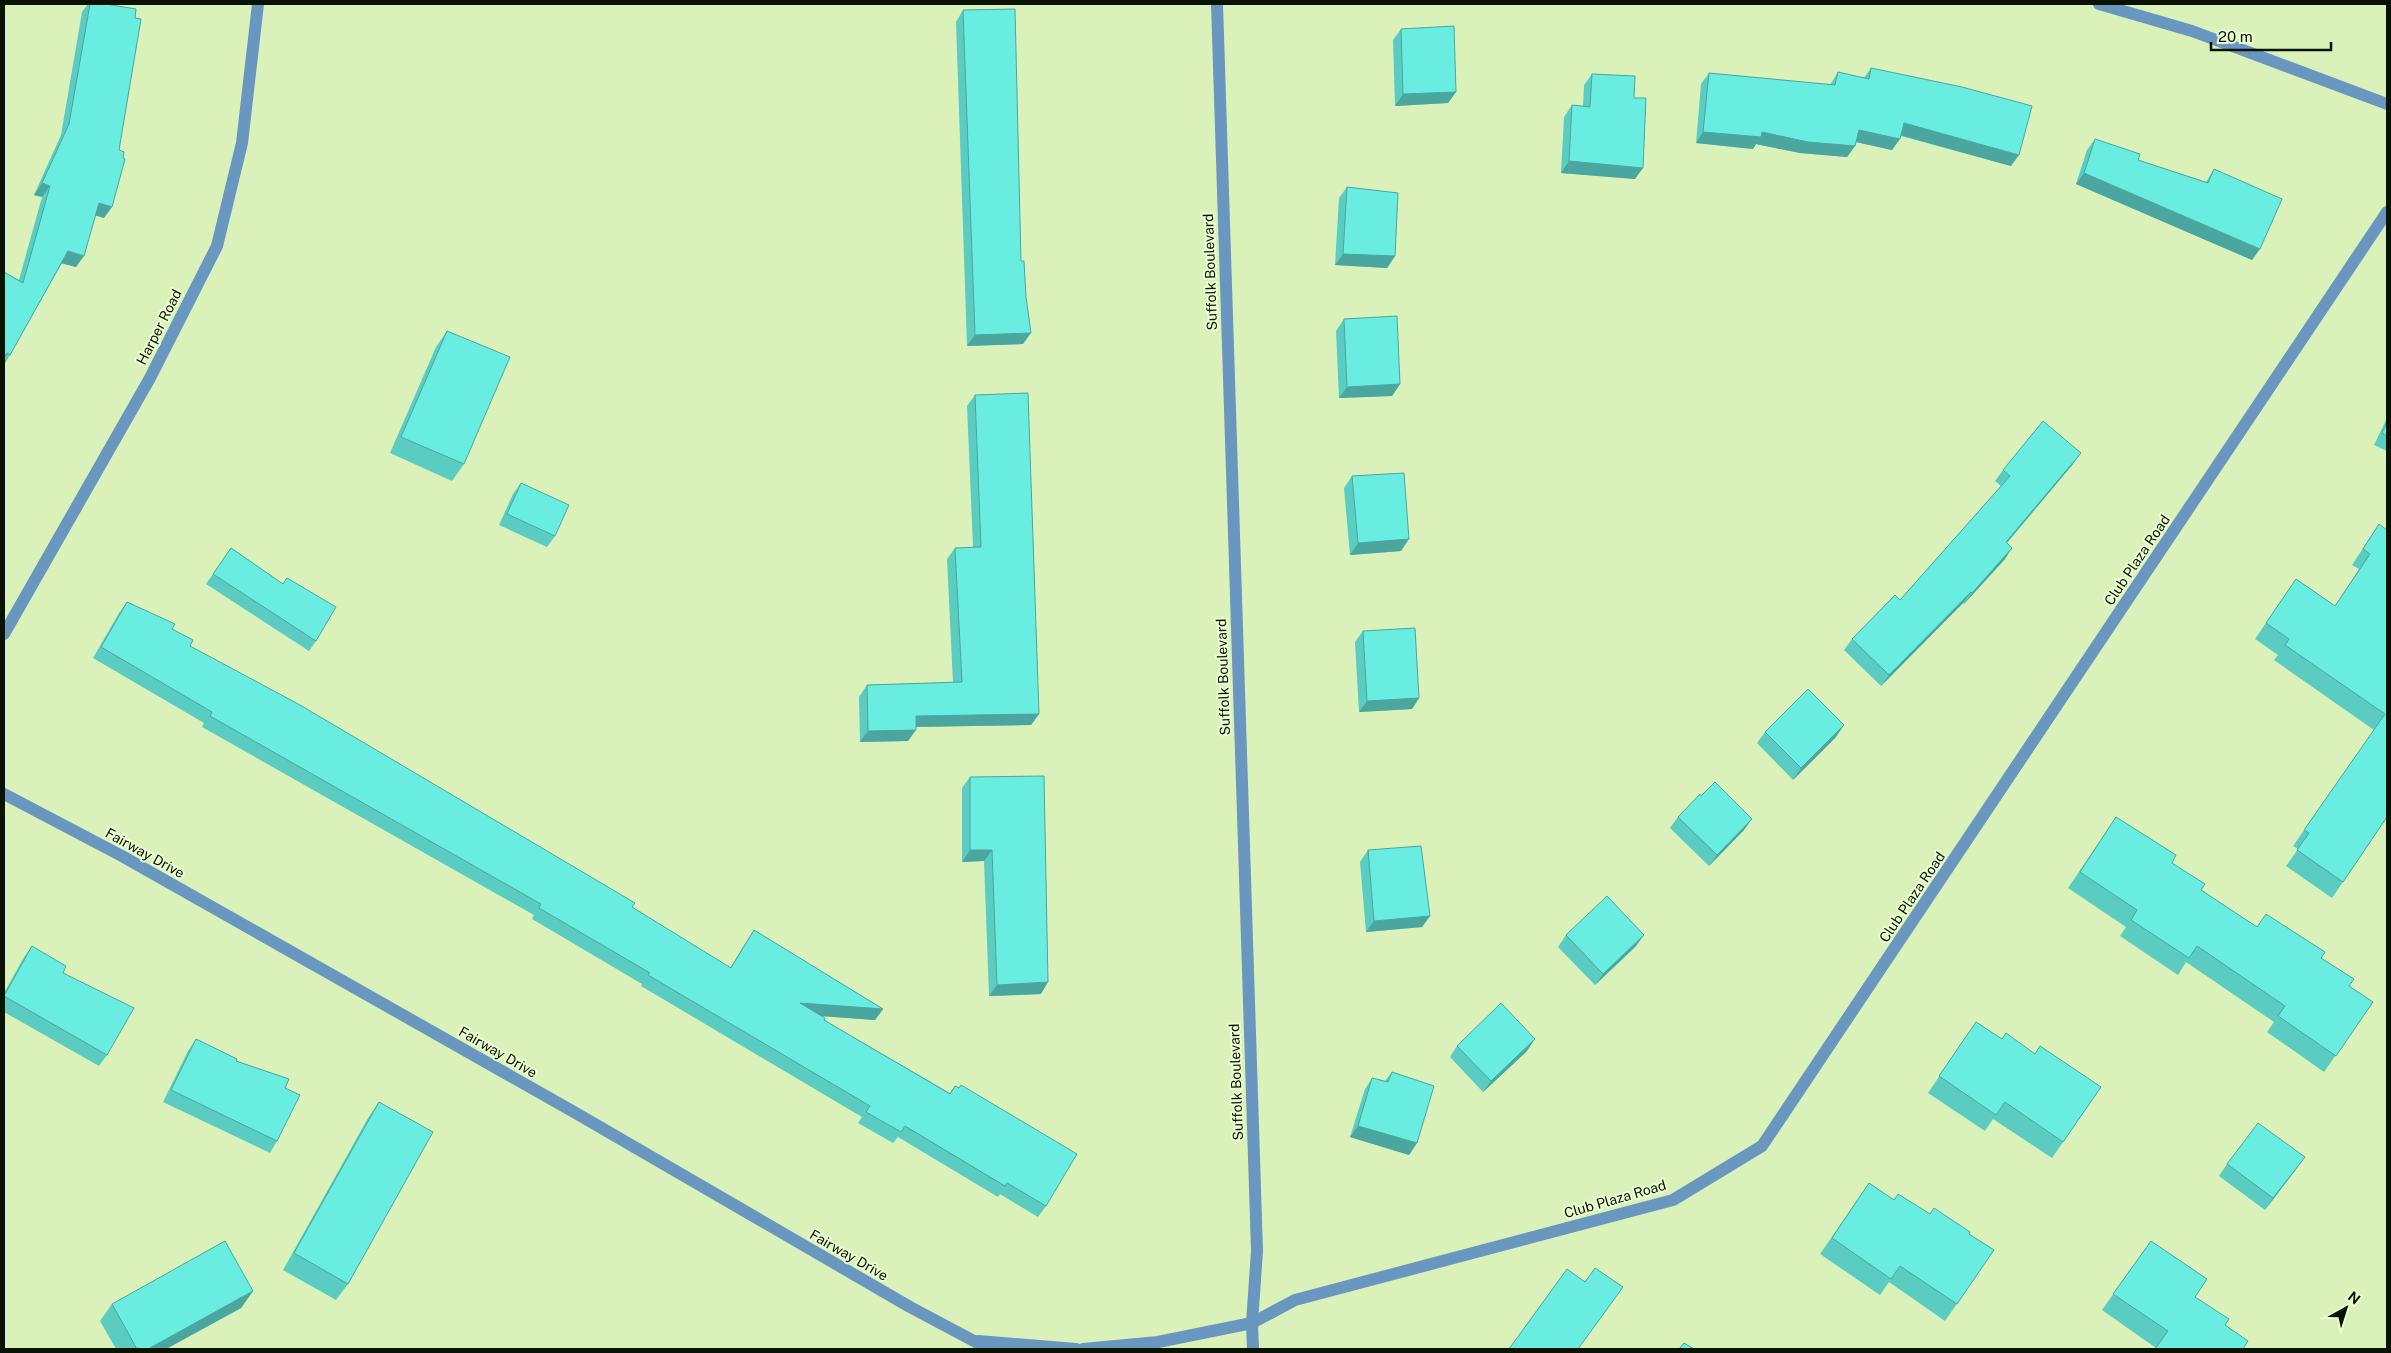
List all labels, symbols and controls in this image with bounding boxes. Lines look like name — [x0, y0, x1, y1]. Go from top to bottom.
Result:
scale bar — [2211, 20, 2331, 52]
text: 20 m — [2218, 28, 2253, 45]
street label: Suffolk Boulevard — [1200, 213, 1220, 331]
street label: Harper Road — [133, 287, 185, 367]
street label: Club Plaza Road — [2101, 512, 2173, 608]
street label: Suffolk Boulevard — [1213, 618, 1233, 736]
street label: Fairway Drive — [103, 825, 187, 881]
street label: Club Plaza Road — [1876, 849, 1948, 945]
street label: Fairway Drive — [456, 1023, 540, 1081]
street label: Suffolk Boulevard — [1226, 1023, 1246, 1141]
street label: Club Plaza Road — [1562, 1177, 1668, 1221]
street label: Fairway Drive — [807, 1226, 891, 1284]
north arrow — [2321, 1283, 2371, 1333]
text: N — [2345, 1288, 2363, 1308]

